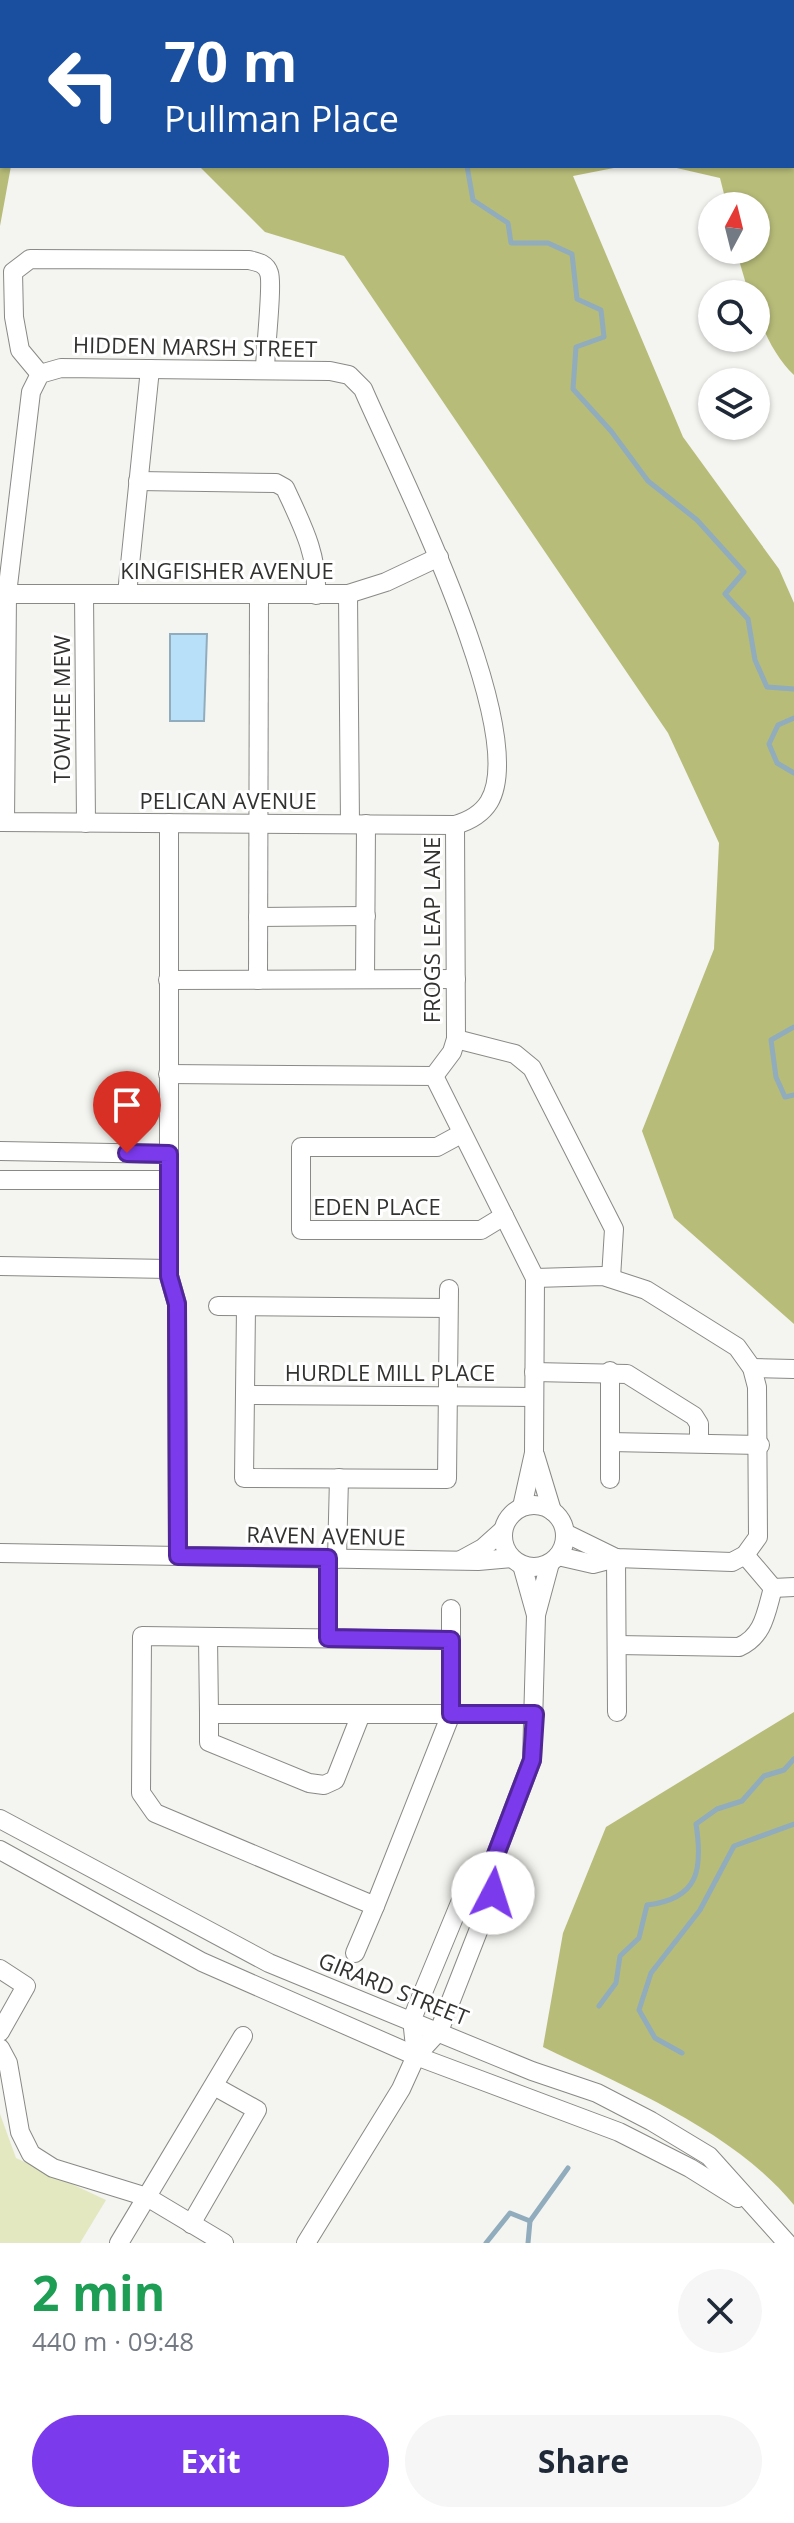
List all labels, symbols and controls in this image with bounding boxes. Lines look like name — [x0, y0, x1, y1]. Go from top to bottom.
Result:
text: 70 m — [164, 22, 298, 98]
icon: left — [32, 32, 136, 136]
text: Pullman Place — [164, 94, 399, 143]
north arrow — [698, 192, 770, 264]
map controls — [698, 192, 770, 440]
button: search — [698, 280, 770, 352]
street label: HIDDEN MARSH STREET — [73, 329, 317, 363]
button: layers — [698, 368, 770, 440]
street label: KINGFISHER AVENUE — [120, 555, 334, 585]
street label: TOWHEE MEW — [46, 635, 76, 783]
street label: PELICAN AVENUE — [139, 785, 317, 815]
street label: FROGS LEAP LANE — [416, 837, 446, 1023]
pin — [93, 1071, 161, 1153]
icon: arrive — [105, 1083, 149, 1127]
street label: EDEN PLACE — [313, 1191, 441, 1221]
street label: HURDLE MILL PLACE — [285, 1357, 495, 1387]
street label: RAVEN AVENUE — [246, 1519, 406, 1551]
position arrow — [451, 1851, 535, 1935]
street label: GIRARD STREET — [315, 1944, 473, 2032]
text: 2 min — [32, 2260, 165, 2325]
button: close — [678, 2269, 762, 2353]
text: 440 m · 09:48 — [32, 2323, 194, 2359]
button: Exit — [32, 2415, 389, 2507]
button: Share — [405, 2415, 762, 2507]

